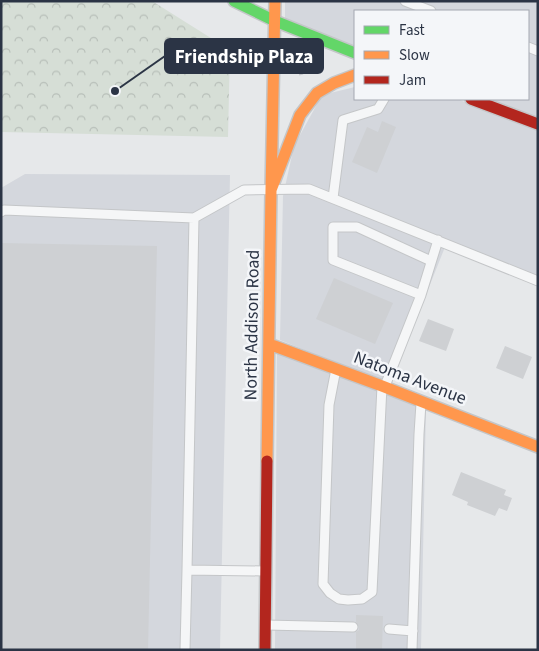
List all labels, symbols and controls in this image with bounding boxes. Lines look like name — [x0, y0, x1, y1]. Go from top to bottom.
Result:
legend — [354, 10, 529, 100]
text: Fast — [399, 20, 425, 41]
callout: Friendship Plaza — [165, 39, 323, 73]
text: Friendship Plaza — [175, 44, 313, 71]
text: Slow — [399, 45, 430, 66]
text: Jam — [399, 70, 426, 91]
street label: North Addison Road — [238, 249, 266, 401]
street label: Natoma Avenue — [350, 345, 470, 411]

